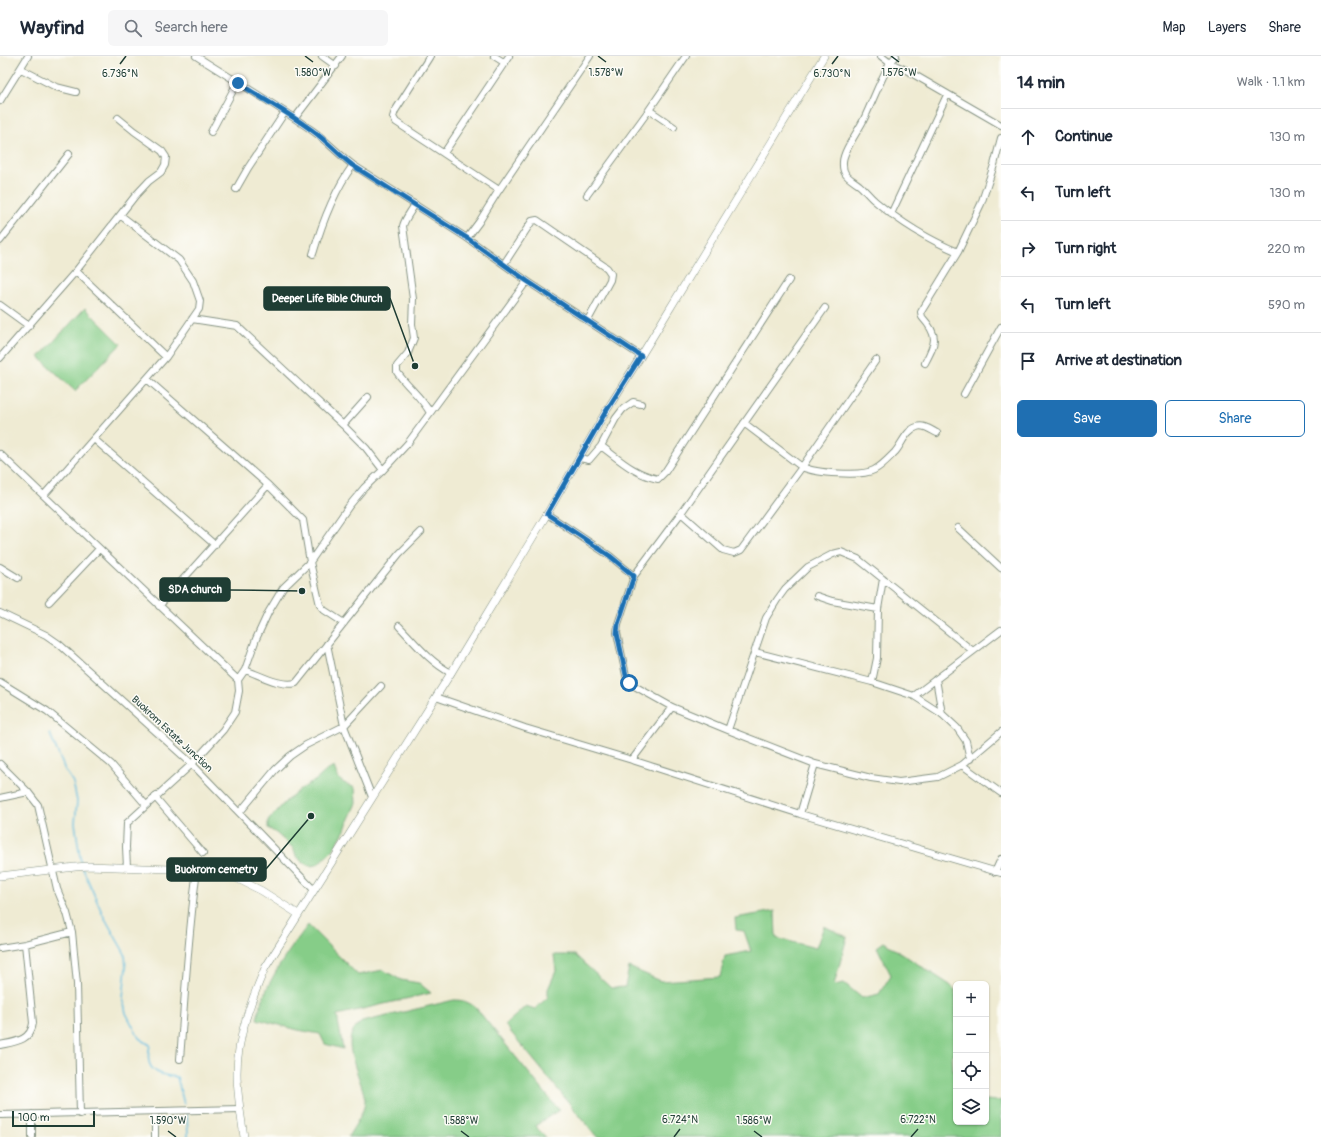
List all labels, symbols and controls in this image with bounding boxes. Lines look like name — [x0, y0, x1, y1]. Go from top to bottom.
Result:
search box — [108, 10, 388, 46]
text: Wayfind — [20, 16, 84, 40]
icon: search — [122, 17, 144, 39]
text: Search here — [154, 18, 228, 37]
text: Map — [1163, 19, 1186, 36]
text: Layers — [1208, 19, 1246, 36]
text: Share — [1268, 19, 1301, 36]
text: 1.580°W — [295, 67, 332, 79]
text: 1.578°W — [589, 67, 624, 79]
text: 1.576°W — [881, 67, 917, 79]
text: 6.736°N — [102, 68, 138, 80]
text: 6.730°N — [814, 68, 851, 80]
text: 14 min — [1017, 72, 1065, 93]
route end — [229, 74, 247, 92]
text: Walk · 1.1 km — [1237, 74, 1305, 90]
icon: ahead — [1017, 126, 1039, 148]
text: Continue — [1055, 127, 1113, 146]
text: 130 m — [1269, 129, 1305, 145]
icon: left — [1017, 182, 1039, 204]
text: Turn left — [1055, 183, 1111, 202]
text: 130 m — [1269, 185, 1305, 201]
icon: right — [1017, 238, 1039, 260]
text: Turn right — [1055, 239, 1116, 258]
text: 220 m — [1267, 241, 1305, 257]
callout: Deeper Life Bible Church — [264, 287, 390, 310]
text: Deeper Life Bible Church — [272, 292, 382, 305]
icon: left — [1017, 294, 1039, 316]
text: Turn left — [1055, 295, 1111, 314]
text: 590 m — [1268, 297, 1305, 313]
icon: arrive — [1017, 350, 1039, 372]
text: Arrive at destination — [1055, 351, 1182, 370]
button: Save — [1017, 400, 1157, 437]
button: Share — [1165, 400, 1305, 437]
callout: SDA church — [160, 578, 230, 601]
text: SDA church — [168, 583, 222, 596]
route start — [620, 674, 638, 692]
street label: Buokrom Estate Junction — [129, 693, 215, 775]
callout: Buokrom cemetry — [167, 858, 266, 881]
text: Buokrom cemetry — [175, 863, 258, 876]
map controls — [953, 981, 989, 1125]
button: + — [953, 981, 989, 1017]
button: − — [953, 1017, 989, 1053]
button: locate — [953, 1053, 989, 1089]
button: layers — [953, 1089, 989, 1125]
scale bar — [12, 1109, 95, 1128]
text: 100 m — [18, 1111, 49, 1124]
text: 6.724°N — [662, 1114, 698, 1126]
text: 6.722°N — [900, 1114, 936, 1126]
text: 1.590°W — [150, 1115, 187, 1127]
text: 1.588°W — [444, 1115, 479, 1127]
text: 1.586°W — [736, 1115, 772, 1127]

